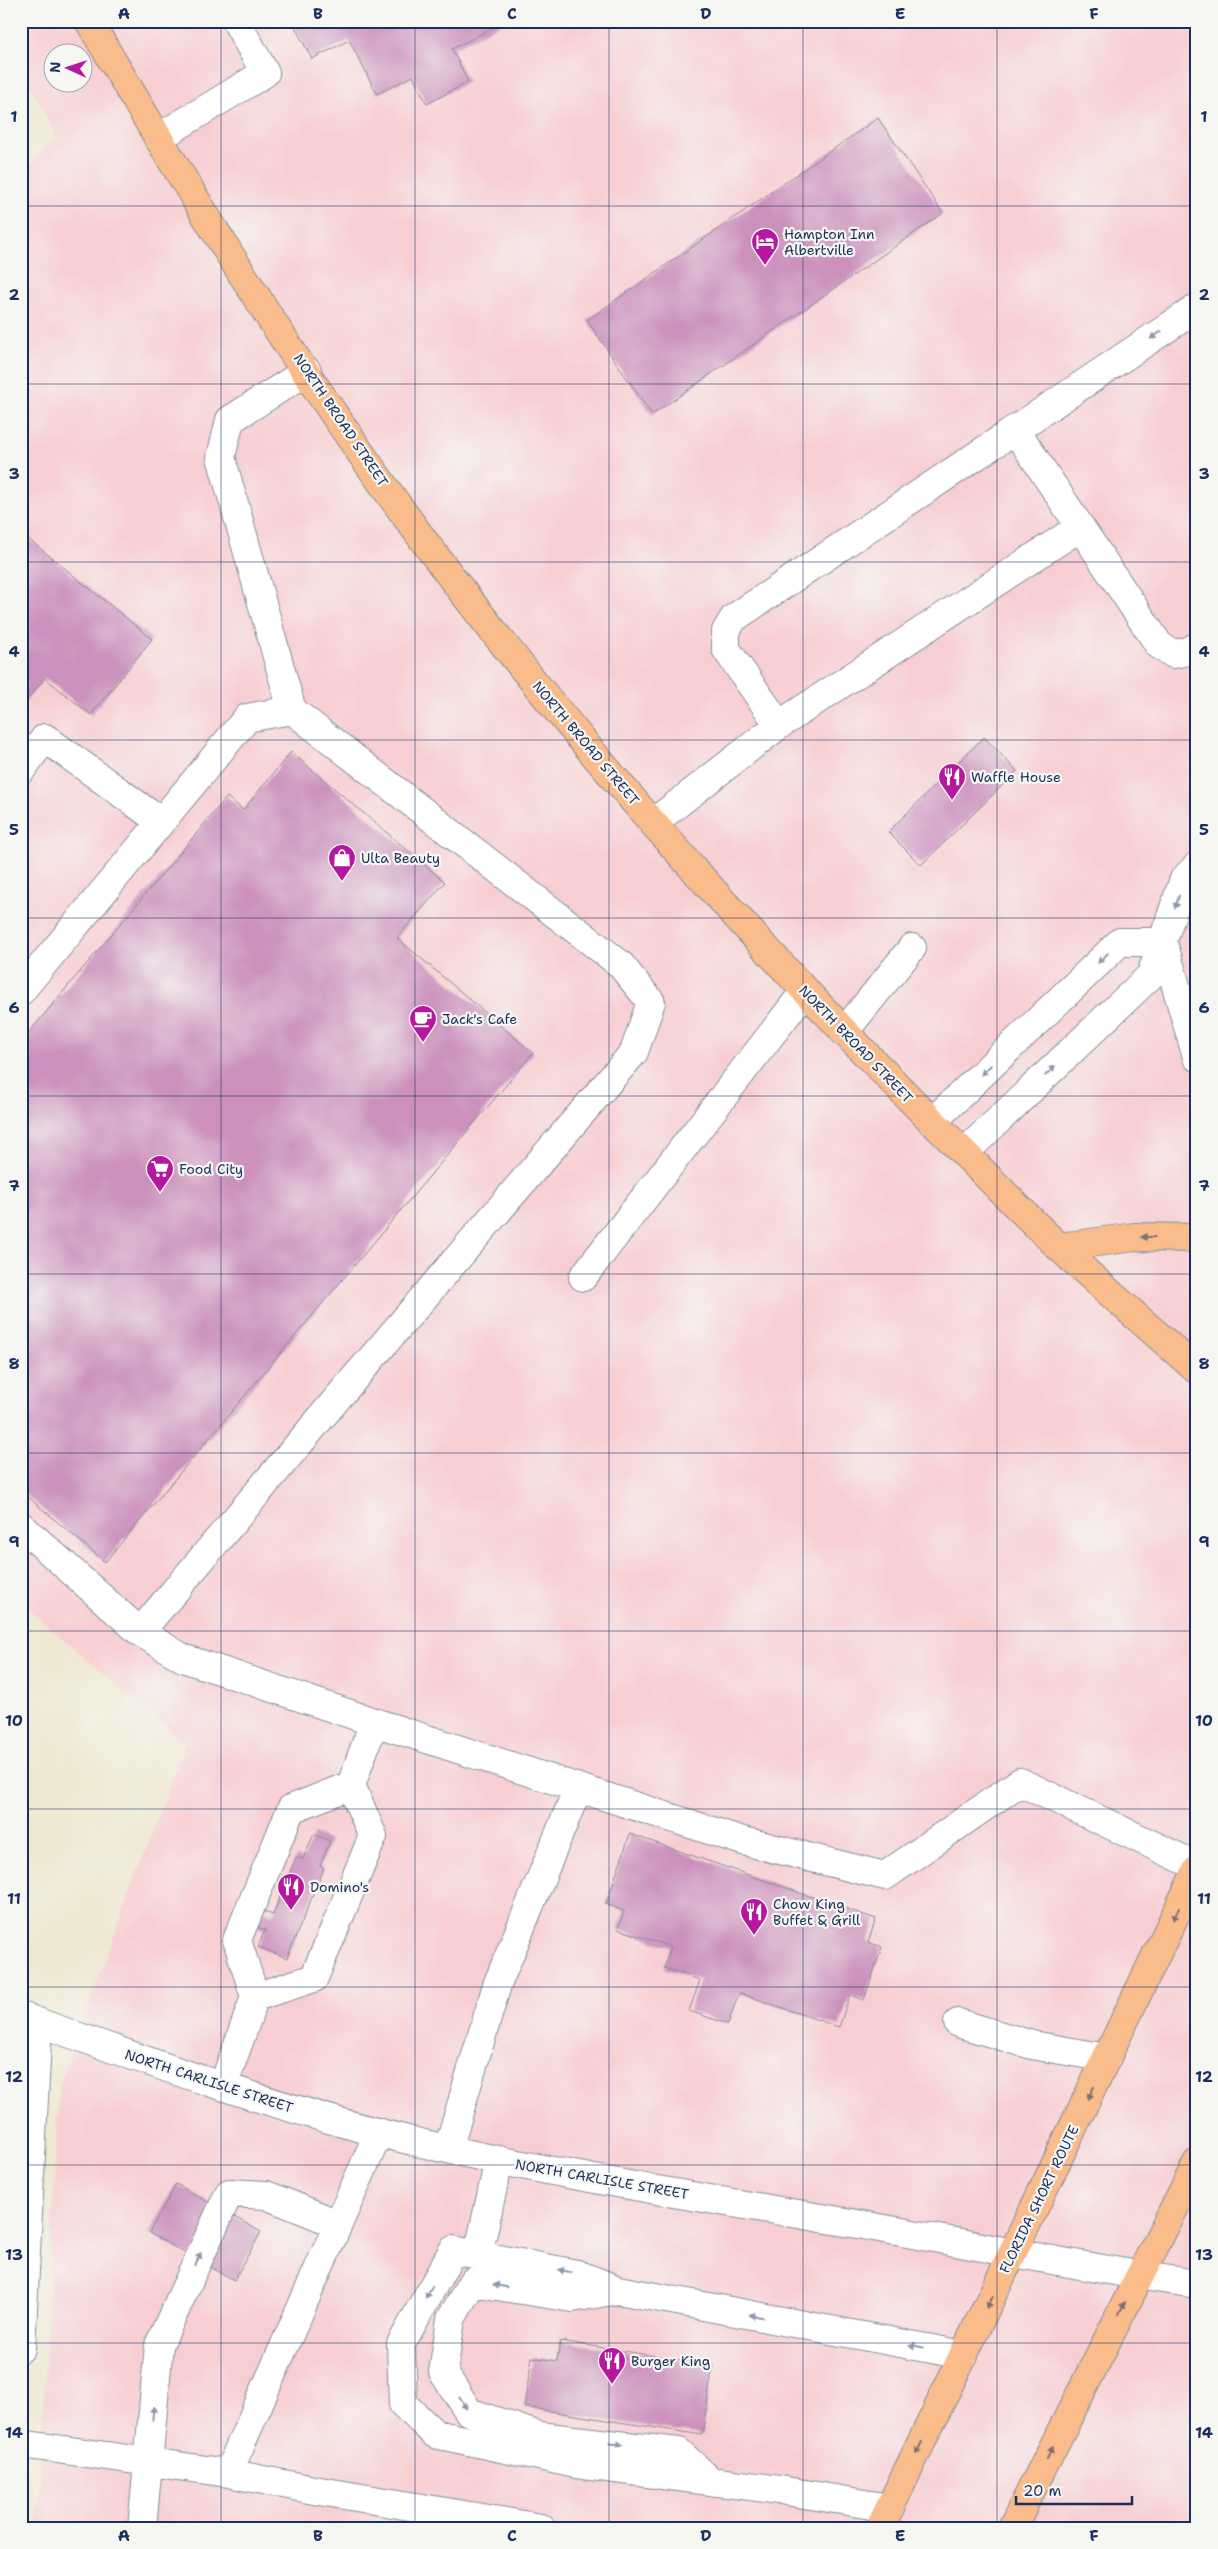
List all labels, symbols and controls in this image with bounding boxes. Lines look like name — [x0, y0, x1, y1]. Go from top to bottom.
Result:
text: A — [118, 3, 130, 24]
text: B — [313, 3, 323, 24]
text: C — [507, 3, 517, 24]
text: D — [700, 3, 712, 24]
text: E — [895, 3, 905, 24]
text: F — [1089, 3, 1099, 24]
north arrow — [42, 42, 92, 92]
text: N — [46, 61, 64, 73]
text: 1 — [10, 106, 18, 127]
text: 1 — [1200, 106, 1208, 127]
place label: Hampton Inn Albertville — [784, 225, 875, 259]
hotel icon: Hampton Inn Albertville — [750, 227, 780, 266]
text: 2 — [8, 284, 20, 305]
text: 2 — [1198, 284, 1210, 305]
one-way arrow — [1149, 330, 1163, 340]
street label: NORTH BROAD STREET — [290, 350, 393, 490]
text: 3 — [8, 463, 20, 484]
text: 3 — [1198, 463, 1210, 484]
text: 4 — [8, 641, 20, 662]
text: 4 — [1198, 641, 1210, 662]
street label: NORTH BROAD STREET — [529, 677, 644, 809]
restaurant icon: Waffle House — [937, 762, 967, 801]
place label: Waffle House — [971, 768, 1061, 786]
text: 5 — [9, 819, 19, 840]
text: 5 — [1199, 819, 1209, 840]
shop icon: Ulta Beauty — [327, 843, 357, 882]
place label: Ulta Beauty — [361, 849, 440, 867]
one-way arrow — [1172, 895, 1180, 910]
one-way arrow — [1098, 952, 1110, 964]
street label: NORTH BROAD STREET — [795, 981, 917, 1107]
text: 6 — [8, 997, 20, 1018]
text: 6 — [1198, 997, 1210, 1018]
cafe icon: Jack's Cafe — [408, 1004, 438, 1043]
place label: Jack's Cafe — [442, 1010, 517, 1028]
one-way arrow — [980, 1064, 992, 1076]
one-way arrow — [1044, 1065, 1056, 1077]
supermarket icon: Food City — [145, 1154, 175, 1193]
place label: Food City — [179, 1160, 243, 1178]
text: 7 — [8, 1175, 20, 1196]
text: 7 — [1198, 1175, 1210, 1196]
one-way arrow — [1140, 1233, 1156, 1241]
text: 8 — [8, 1353, 20, 1374]
text: 8 — [1198, 1353, 1210, 1374]
text: 9 — [8, 1531, 20, 1552]
text: 9 — [1198, 1531, 1210, 1552]
text: 10 — [5, 1710, 23, 1731]
text: 10 — [1195, 1710, 1213, 1731]
restaurant icon: Domino's — [276, 1872, 306, 1911]
place label: Domino's — [310, 1878, 369, 1896]
text: 11 — [7, 1888, 21, 1909]
text: 11 — [1197, 1888, 1211, 1909]
place label: Chow King Buffet & Grill — [773, 1895, 861, 1929]
restaurant icon: Chow King Buffet & Grill — [739, 1897, 769, 1936]
one-way arrow — [1172, 1907, 1180, 1921]
street label: NORTH CARLISLE STREET — [123, 2045, 296, 2117]
text: 12 — [5, 2066, 23, 2087]
text: 12 — [1195, 2066, 1213, 2087]
one-way arrow — [1087, 2085, 1095, 2100]
street label: FLORIDA SHORT ROUTE — [995, 2122, 1083, 2276]
street label: NORTH CARLISLE STREET — [514, 2155, 691, 2203]
text: 13 — [5, 2244, 23, 2265]
text: 13 — [1195, 2244, 1213, 2265]
one-way arrow — [195, 2252, 203, 2266]
one-way arrow — [556, 2267, 572, 2275]
one-way arrow — [492, 2282, 508, 2290]
one-way arrow — [425, 2285, 434, 2299]
one-way arrow — [986, 2295, 994, 2309]
one-way arrow — [1118, 2300, 1126, 2315]
one-way arrow — [748, 2312, 764, 2320]
one-way arrow — [908, 2342, 924, 2350]
restaurant icon: Burger King — [597, 2346, 627, 2385]
place label: Burger King — [631, 2352, 710, 2370]
one-way arrow — [458, 2396, 468, 2410]
one-way arrow — [149, 2405, 157, 2421]
text: 14 — [5, 2422, 23, 2443]
text: 14 — [1195, 2422, 1213, 2443]
one-way arrow — [609, 2440, 625, 2448]
one-way arrow — [915, 2441, 923, 2455]
one-way arrow — [1046, 2446, 1054, 2460]
scale bar — [1016, 2474, 1132, 2506]
text: 20 m — [1023, 2481, 1062, 2501]
text: A — [118, 2525, 130, 2546]
text: B — [313, 2525, 323, 2546]
text: C — [507, 2525, 517, 2546]
text: D — [700, 2525, 712, 2546]
text: E — [895, 2525, 905, 2546]
text: F — [1089, 2525, 1099, 2546]

